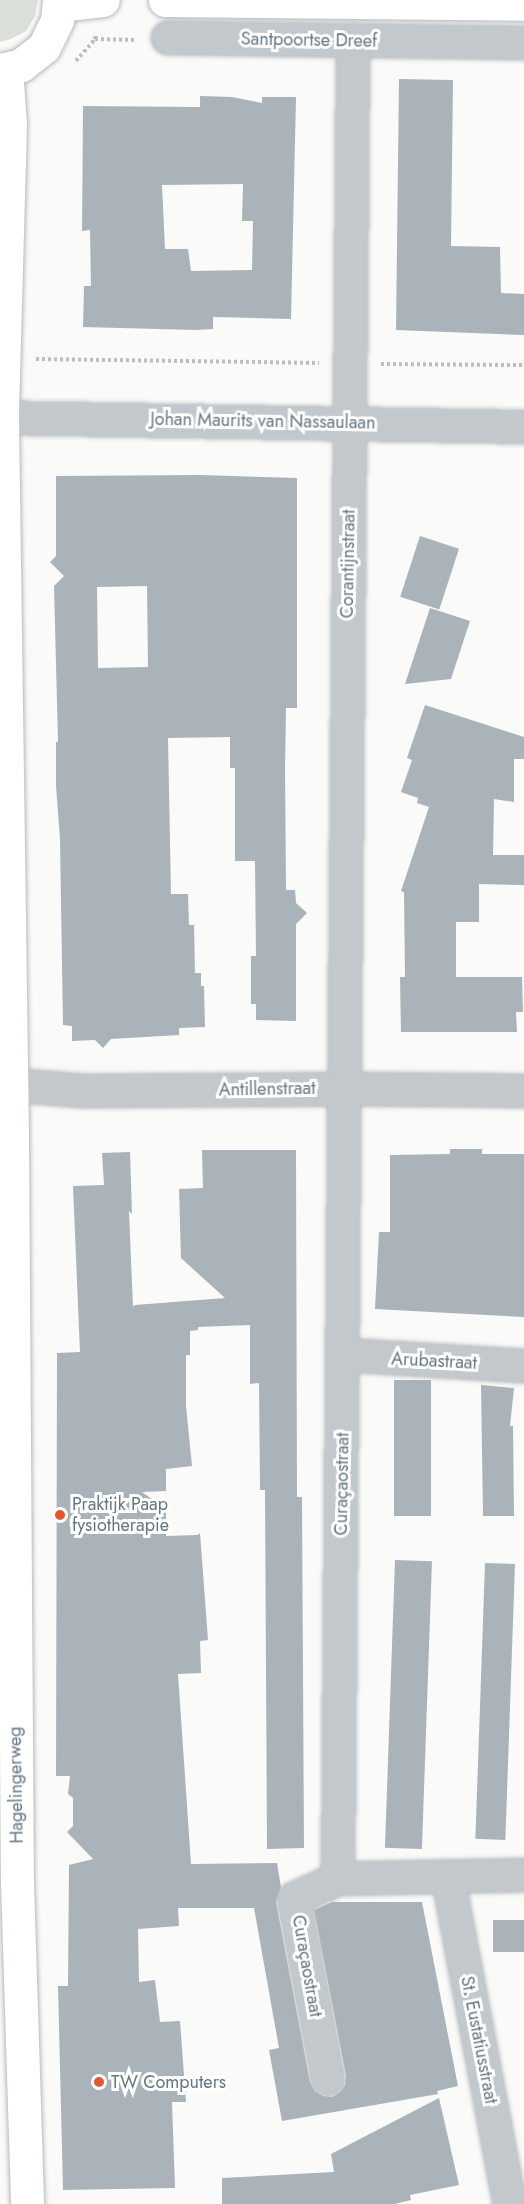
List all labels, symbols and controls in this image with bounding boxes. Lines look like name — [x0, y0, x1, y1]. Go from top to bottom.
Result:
street label: Santpoortse Dreef — [241, 28, 377, 52]
street label: Johan Maurits van Nassaulaan — [150, 408, 376, 434]
street label: Corantijnstraat — [336, 509, 360, 619]
street label: Antillenstraat — [218, 1077, 316, 1101]
street label: Arubastraat — [391, 1348, 477, 1374]
street label: Curaçaostraat — [330, 1432, 354, 1536]
place label: Praktijk Paap fysiotherapie — [72, 1494, 169, 1537]
marker: Praktijk Paap fysiotherapie — [53, 1508, 67, 1522]
street label: Hagelingerweg — [4, 1726, 28, 1844]
street label: Curaçaostraat — [287, 1913, 327, 2019]
street label: St. Eustatiusstraat — [456, 1974, 502, 2106]
place label: TW Computers — [111, 2071, 226, 2093]
marker: TW Computers — [92, 2075, 106, 2089]

